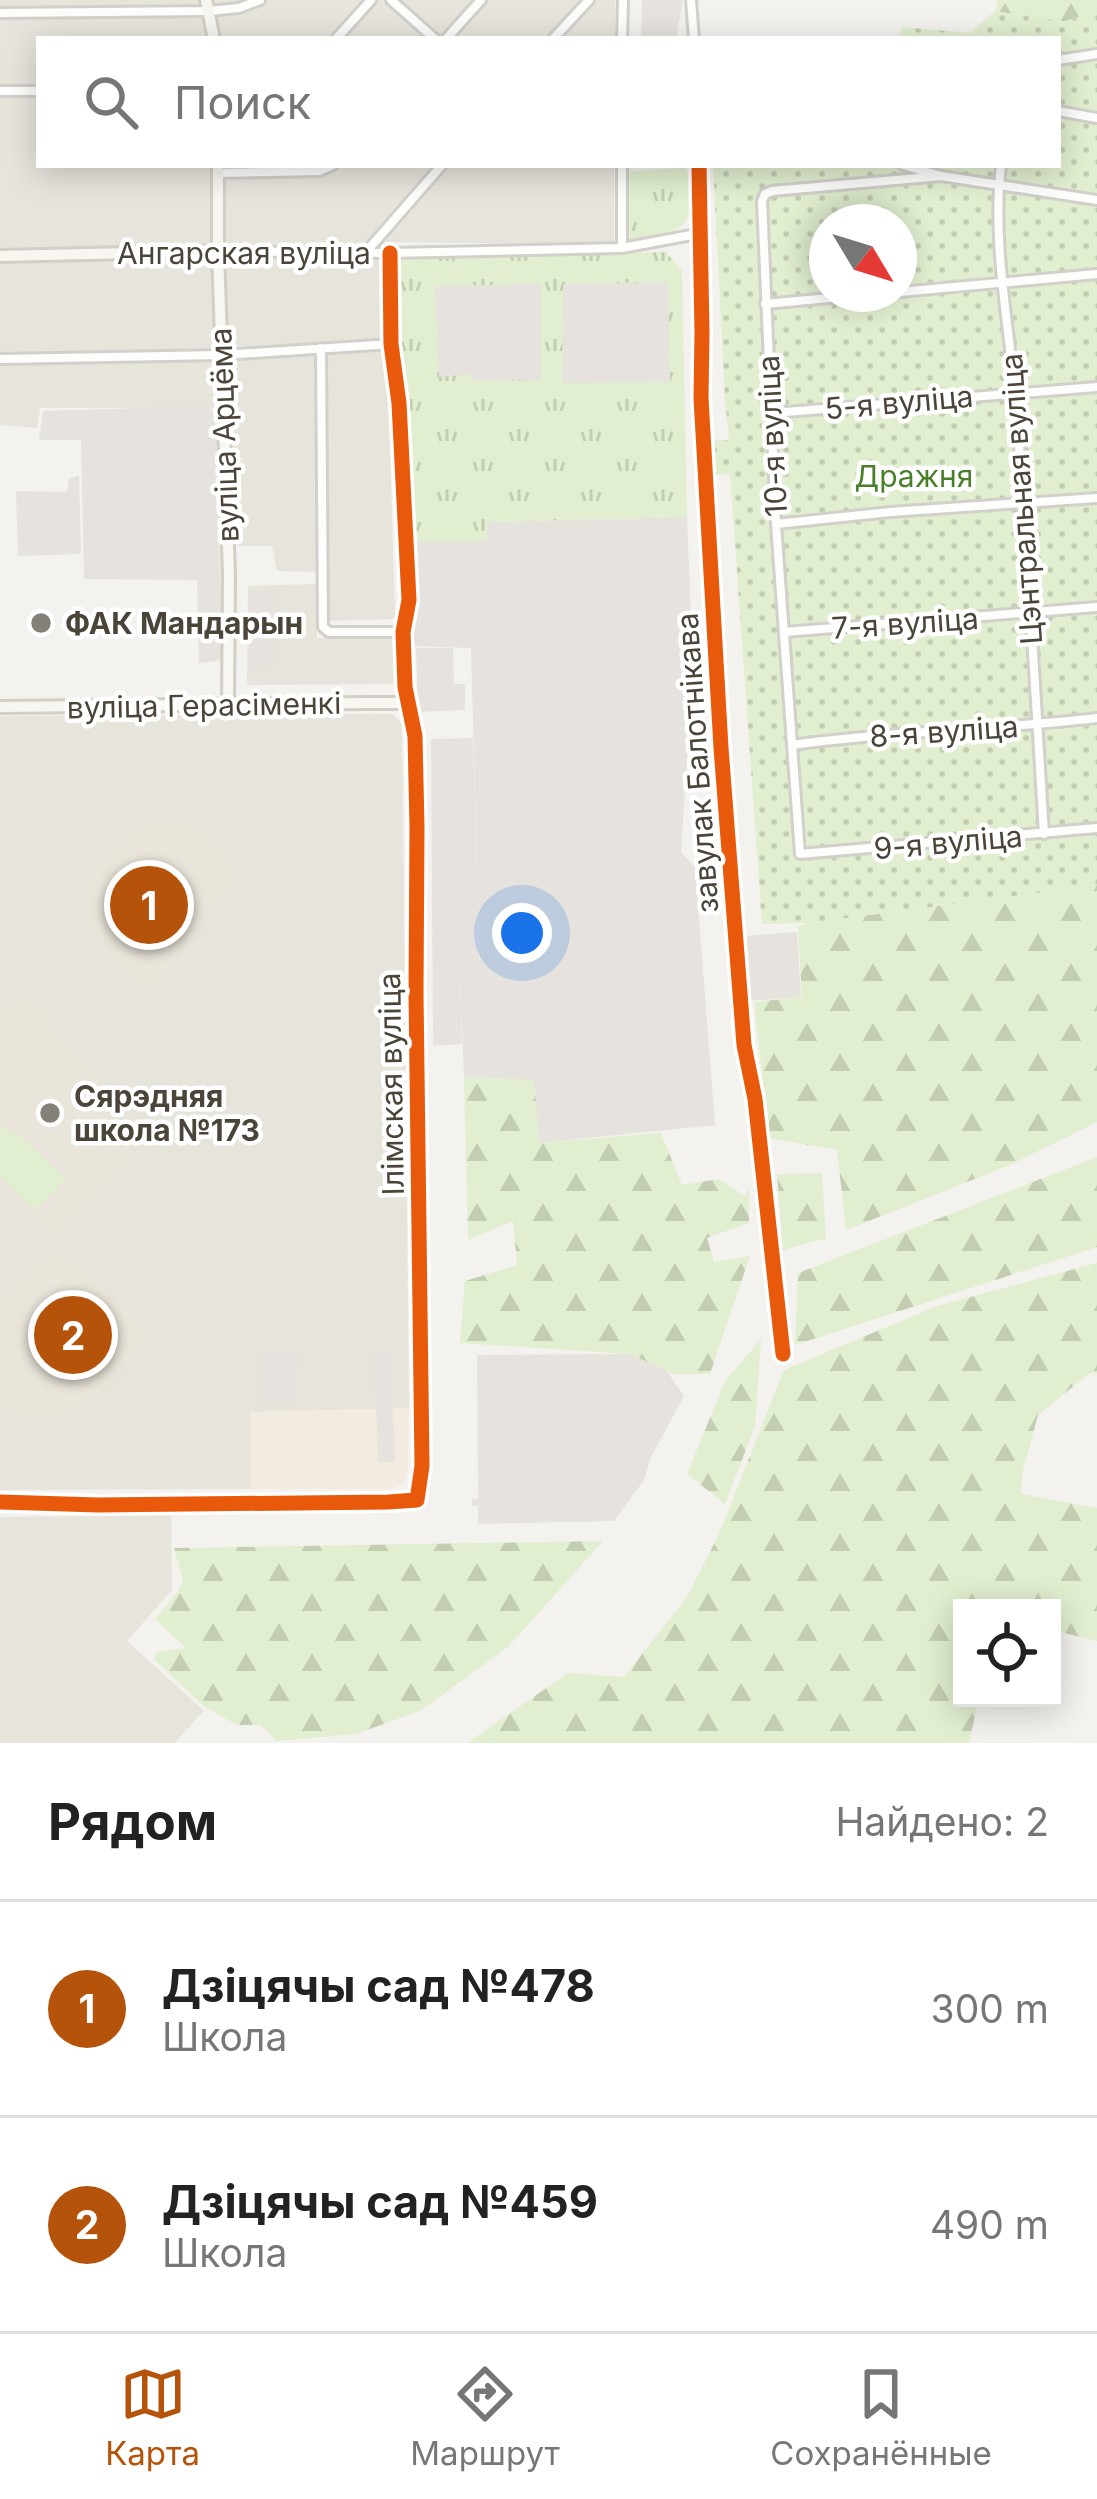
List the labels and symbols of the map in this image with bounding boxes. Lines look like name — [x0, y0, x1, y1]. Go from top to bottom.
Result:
north arrow — [809, 204, 917, 312]
street label: Ангарская вуліца — [117, 235, 371, 271]
street label: вуліца Арцёма — [202, 327, 246, 543]
street label: Цэнтральная вуліца — [993, 352, 1049, 646]
street label: 10-я вуліца — [750, 354, 794, 518]
street label: 5-я вуліца — [823, 378, 975, 426]
park label: Дражня — [855, 458, 973, 494]
street label: 7-я вуліца — [830, 600, 980, 646]
place label: ФАК Мандарын — [65, 605, 303, 641]
marker: ФАК Мандарын — [28, 610, 54, 636]
street label: завулак Балотнікава — [669, 612, 725, 914]
street label: вуліца Герасіменкі — [66, 685, 342, 725]
street label: 8-я вуліца — [868, 708, 1020, 754]
street label: 9-я вуліца — [872, 818, 1024, 866]
pin: 1 — [110, 860, 188, 950]
your location — [492, 903, 552, 963]
street label: Ілімская вуліца — [371, 972, 411, 1196]
place label: Сярэдняя школа №173 — [74, 1078, 260, 1148]
marker: Сярэдняя школа №173 — [37, 1100, 63, 1126]
pin: 2 — [34, 1290, 112, 1380]

